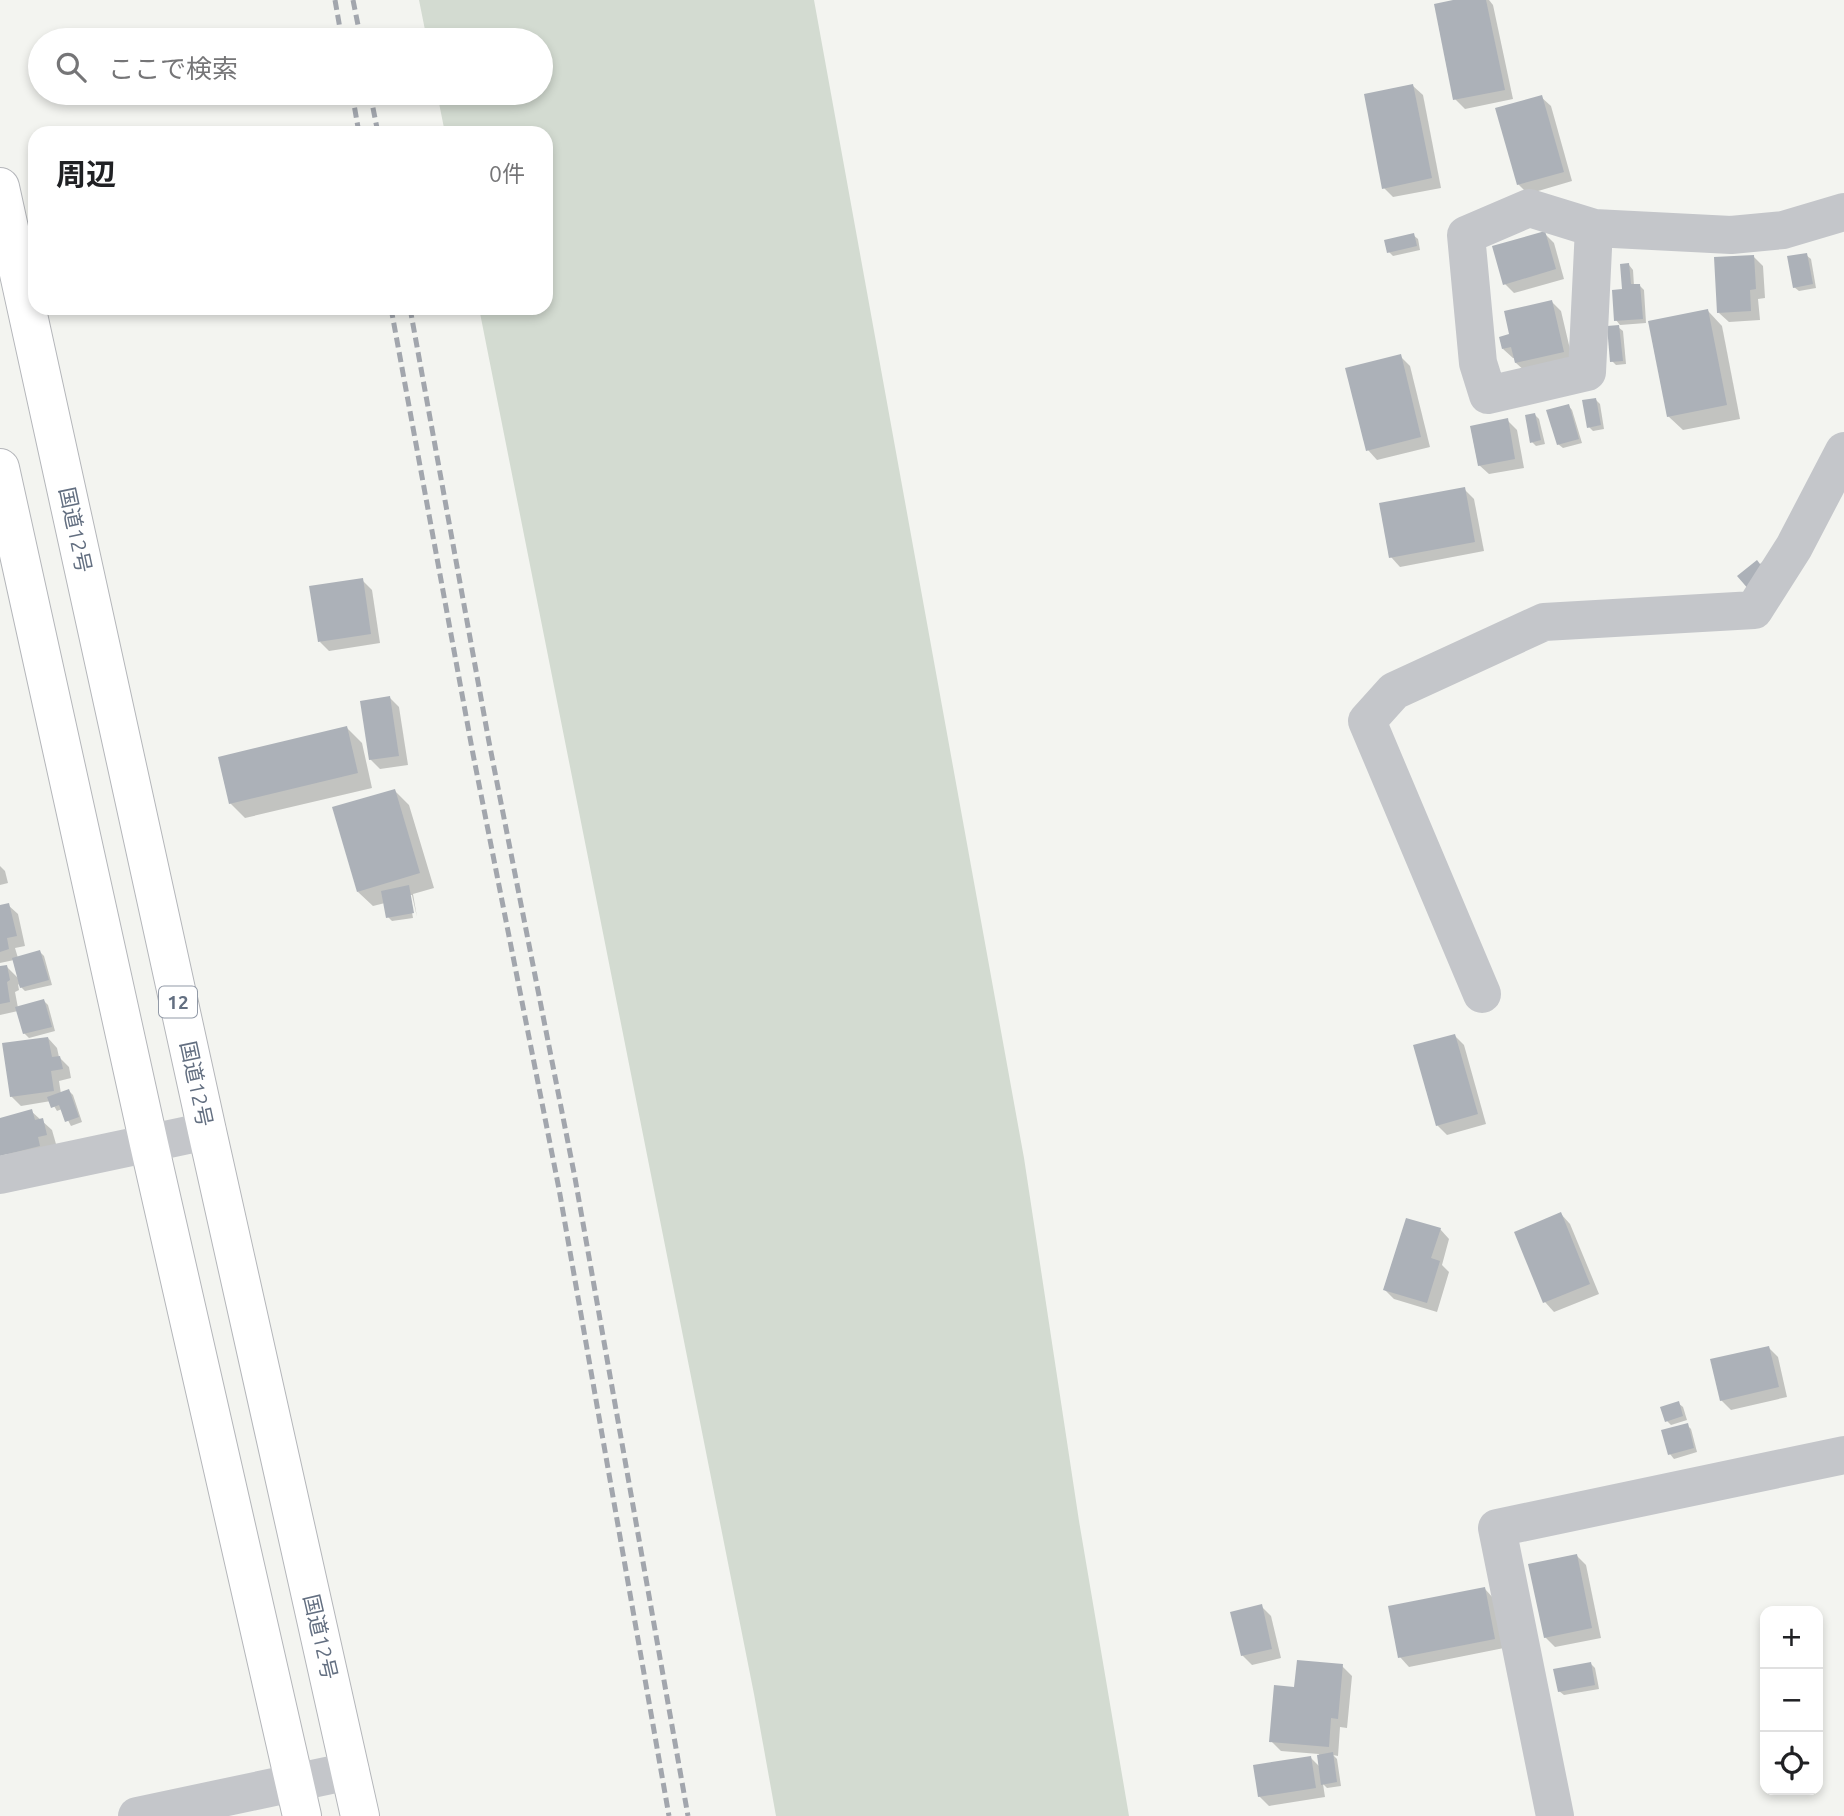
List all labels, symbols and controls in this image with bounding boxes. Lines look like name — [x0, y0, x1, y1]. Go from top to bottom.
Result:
search box — [28, 28, 553, 105]
icon: search — [52, 48, 90, 86]
text: ここで検索 — [108, 54, 238, 83]
text: 周辺 — [56, 157, 116, 191]
text: 0件 — [489, 161, 525, 186]
street label: 国道12号 — [55, 485, 97, 575]
road number: 12 — [159, 986, 197, 1018]
street label: 国道12号 — [176, 1039, 218, 1129]
street label: 国道12号 — [300, 1592, 342, 1682]
map controls — [1760, 1606, 1823, 1795]
button: + — [1760, 1606, 1823, 1669]
button: − — [1760, 1669, 1823, 1732]
button: locate — [1760, 1732, 1823, 1795]

